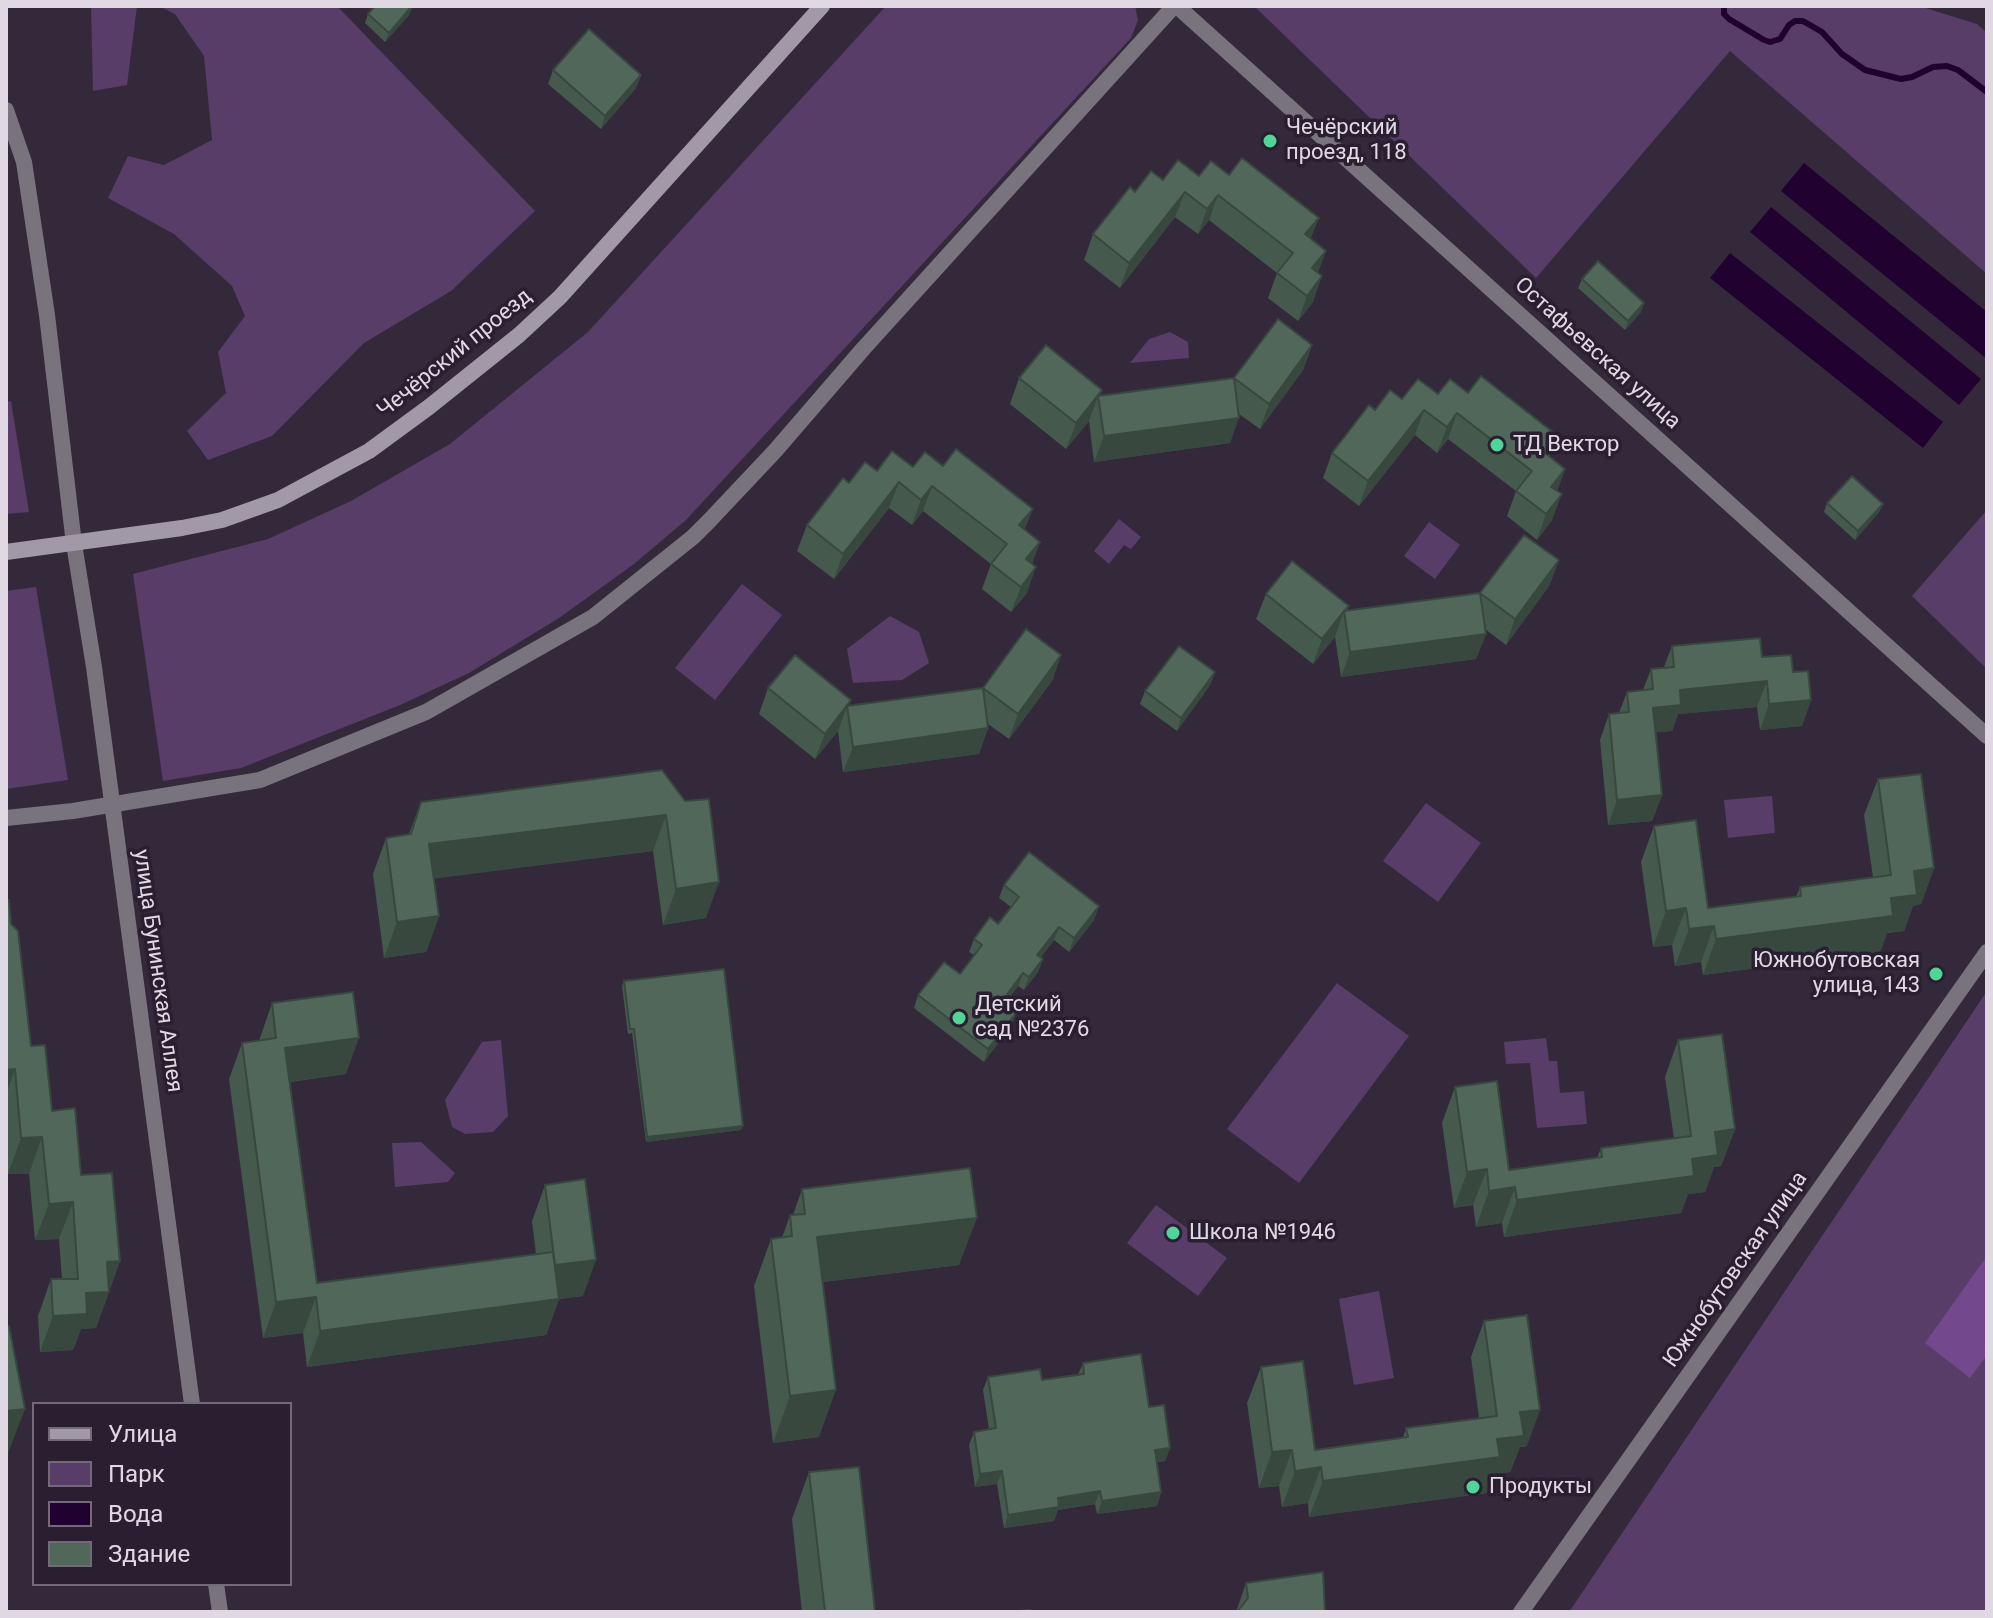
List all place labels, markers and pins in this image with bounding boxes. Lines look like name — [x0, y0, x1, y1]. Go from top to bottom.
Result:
place label: Чечёрский проезд, 118 — [1286, 115, 1407, 166]
marker: Чечёрский проезд, 118 — [1261, 132, 1279, 150]
place label: ТД Вектор — [1513, 432, 1619, 458]
marker: ТД Вектор — [1488, 436, 1506, 454]
place label: Южнобутовская улица, 143 — [1753, 948, 1920, 1000]
marker: Южнобутовская улица, 143 — [1927, 965, 1945, 983]
place label: Детский сад №2376 — [975, 992, 1089, 1044]
marker: Детский сад №2376 — [950, 1009, 968, 1027]
place label: Школа №1946 — [1189, 1220, 1336, 1246]
marker: Школа №1946 — [1164, 1224, 1182, 1242]
place label: Продукты — [1489, 1474, 1592, 1500]
marker: Продукты — [1464, 1478, 1482, 1496]

